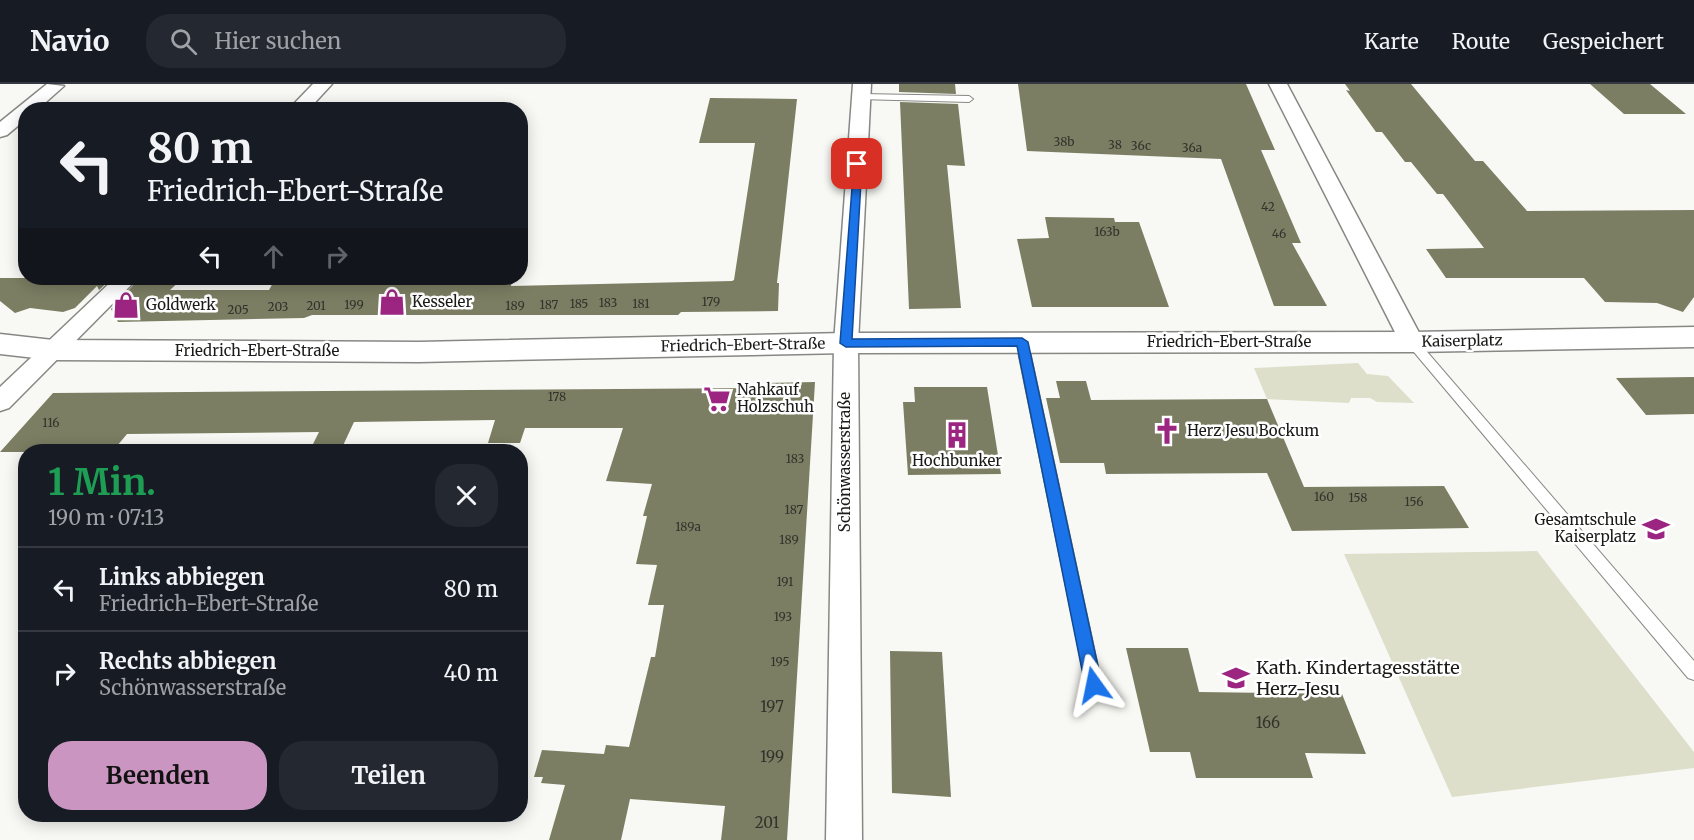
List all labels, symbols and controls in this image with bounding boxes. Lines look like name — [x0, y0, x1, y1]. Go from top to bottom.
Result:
search box — [146, 14, 566, 68]
text: Navio — [30, 23, 110, 59]
icon: search — [167, 25, 200, 58]
text: Hier suchen — [215, 27, 341, 55]
text: Karte — [1364, 28, 1419, 55]
text: Route — [1452, 28, 1510, 55]
text: Gespeichert — [1543, 28, 1664, 55]
text: 80 m — [147, 122, 253, 174]
icon: left — [48, 126, 126, 204]
house number: 38b — [1053, 134, 1075, 149]
house number: 38 — [1108, 137, 1122, 152]
pin — [831, 138, 882, 189]
house number: 36c — [1131, 138, 1151, 153]
house number: 36a — [1182, 140, 1203, 155]
icon: arrive — [840, 147, 873, 180]
text: Friedrich-Ebert-Straße — [147, 174, 443, 208]
house number: 42 — [1261, 199, 1275, 214]
house number: 163b — [1094, 224, 1120, 239]
house number: 46 — [1272, 226, 1286, 241]
icon: left — [194, 240, 227, 273]
icon: ahead — [257, 240, 290, 273]
icon: right — [320, 240, 353, 273]
shop icon: Kesseler — [377, 287, 407, 317]
shop icon: Goldwerk — [111, 290, 141, 320]
place label: Kesseler — [412, 292, 472, 311]
house number: 179 — [702, 294, 720, 309]
place label: Goldwerk — [146, 295, 216, 314]
house number: 183 — [599, 295, 617, 310]
house number: 185 — [570, 296, 588, 311]
house number: 181 — [632, 296, 650, 311]
house number: 199 — [344, 297, 364, 312]
house number: 187 — [540, 297, 559, 312]
house number: 201 — [306, 298, 326, 313]
house number: 189 — [505, 298, 525, 313]
house number: 203 — [268, 299, 289, 314]
house number: 205 — [227, 302, 249, 317]
street label: Kaiserplatz — [1421, 330, 1503, 351]
street label: Friedrich-Ebert-Straße — [1147, 332, 1311, 351]
street label: Friedrich-Ebert-Straße — [661, 334, 826, 355]
street label: Friedrich-Ebert-Straße — [175, 341, 339, 360]
place label: Nahkauf Holzschuh — [737, 380, 814, 416]
supermarket icon: Nahkauf Holzschuh — [702, 384, 732, 414]
house number: 178 — [548, 389, 566, 404]
street label: Schönwasserstraße — [835, 392, 854, 532]
house number: 116 — [42, 415, 60, 430]
church icon: Herz Jesu Bockum — [1152, 416, 1182, 446]
building icon: Hochbunker — [942, 420, 972, 450]
place label: Herz Jesu Bockum — [1187, 421, 1319, 440]
house number: 183 — [786, 451, 804, 466]
place label: Hochbunker — [912, 451, 1002, 470]
text: 1 Min. — [48, 460, 156, 505]
button: close — [435, 464, 498, 527]
house number: 160 — [1314, 489, 1334, 504]
house number: 158 — [1349, 490, 1367, 505]
house number: 156 — [1404, 494, 1424, 509]
house number: 187 — [785, 502, 804, 517]
text: 190 m · 07:13 — [48, 505, 164, 530]
place label: Gesamtschule Kaiserplatz — [1534, 510, 1636, 546]
school or university icon: Gesamtschule Kaiserplatz — [1641, 514, 1671, 544]
house number: 189a — [675, 519, 701, 534]
house number: 189 — [779, 532, 799, 547]
text: Links abbiegen — [99, 563, 265, 591]
icon: left — [48, 573, 81, 606]
house number: 191 — [776, 574, 794, 589]
text: 80 m — [444, 575, 498, 603]
text: Friedrich-Ebert-Straße — [99, 591, 319, 616]
house number: 193 — [774, 609, 792, 624]
text: Rechts abbiegen — [99, 647, 276, 675]
position arrow — [1062, 653, 1126, 717]
house number: 195 — [771, 654, 789, 669]
place label: Kath. Kindertagesstätte Herz-Jesu — [1256, 656, 1460, 700]
icon: right — [48, 657, 81, 690]
text: 40 m — [443, 659, 498, 687]
school or university icon: Kath. Kindertagesstätte Herz-Jesu — [1221, 663, 1251, 693]
text: Schönwasserstraße — [99, 675, 286, 700]
house number: 197 — [760, 697, 784, 716]
house number: 166 — [1256, 713, 1280, 732]
button: Beenden — [48, 741, 267, 810]
button: Teilen — [279, 741, 498, 810]
house number: 199 — [760, 747, 784, 766]
house number: 201 — [755, 813, 779, 832]

